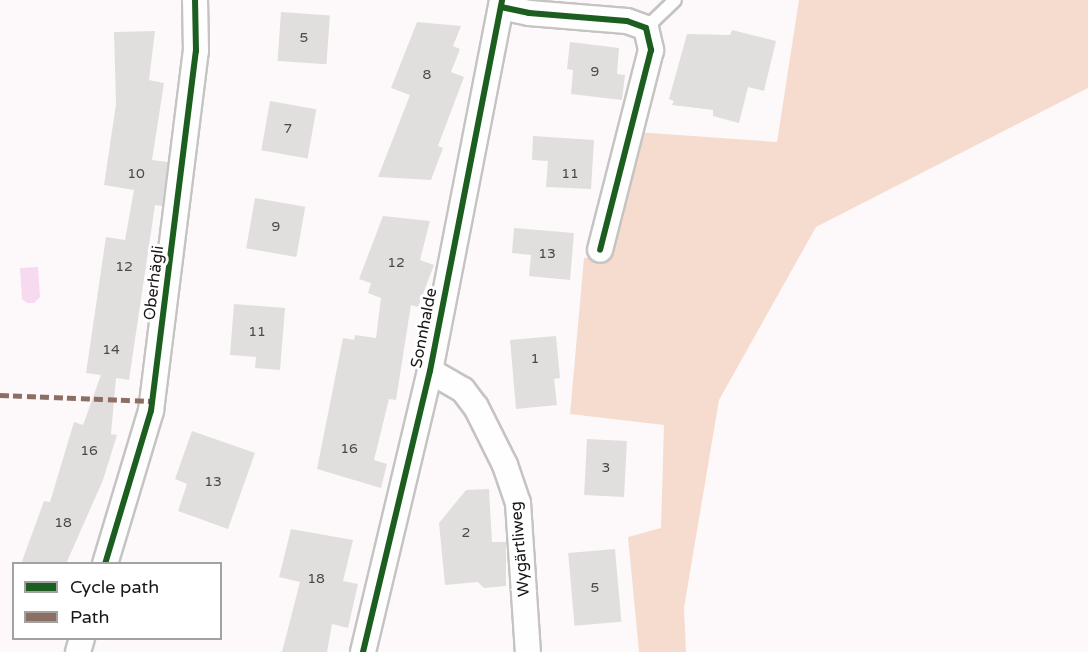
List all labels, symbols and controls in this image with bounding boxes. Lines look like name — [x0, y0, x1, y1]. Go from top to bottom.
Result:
house number: 5 — [300, 30, 308, 46]
house number: 9 — [591, 64, 599, 80]
house number: 8 — [423, 67, 431, 83]
house number: 7 — [284, 121, 292, 137]
house number: 10 — [127, 166, 145, 182]
house number: 11 — [561, 166, 579, 182]
house number: 9 — [272, 219, 280, 235]
street label: Oberhägli — [140, 245, 168, 321]
house number: 13 — [538, 246, 556, 262]
house number: 12 — [387, 255, 405, 271]
house number: 12 — [115, 259, 133, 275]
street label: Sonnhalde — [407, 286, 441, 370]
house number: 11 — [248, 324, 266, 340]
house number: 14 — [102, 342, 120, 358]
house number: 1 — [531, 351, 539, 367]
house number: 16 — [340, 441, 358, 457]
house number: 16 — [80, 443, 98, 459]
house number: 3 — [602, 460, 610, 476]
house number: 13 — [204, 474, 222, 490]
street label: Wygärtliweg — [506, 501, 534, 597]
house number: 18 — [54, 515, 72, 531]
house number: 2 — [462, 525, 470, 541]
legend — [12, 562, 222, 640]
house number: 18 — [307, 571, 325, 587]
text: Cycle path — [70, 576, 159, 598]
house number: 5 — [591, 580, 599, 596]
text: Path — [70, 606, 109, 628]

